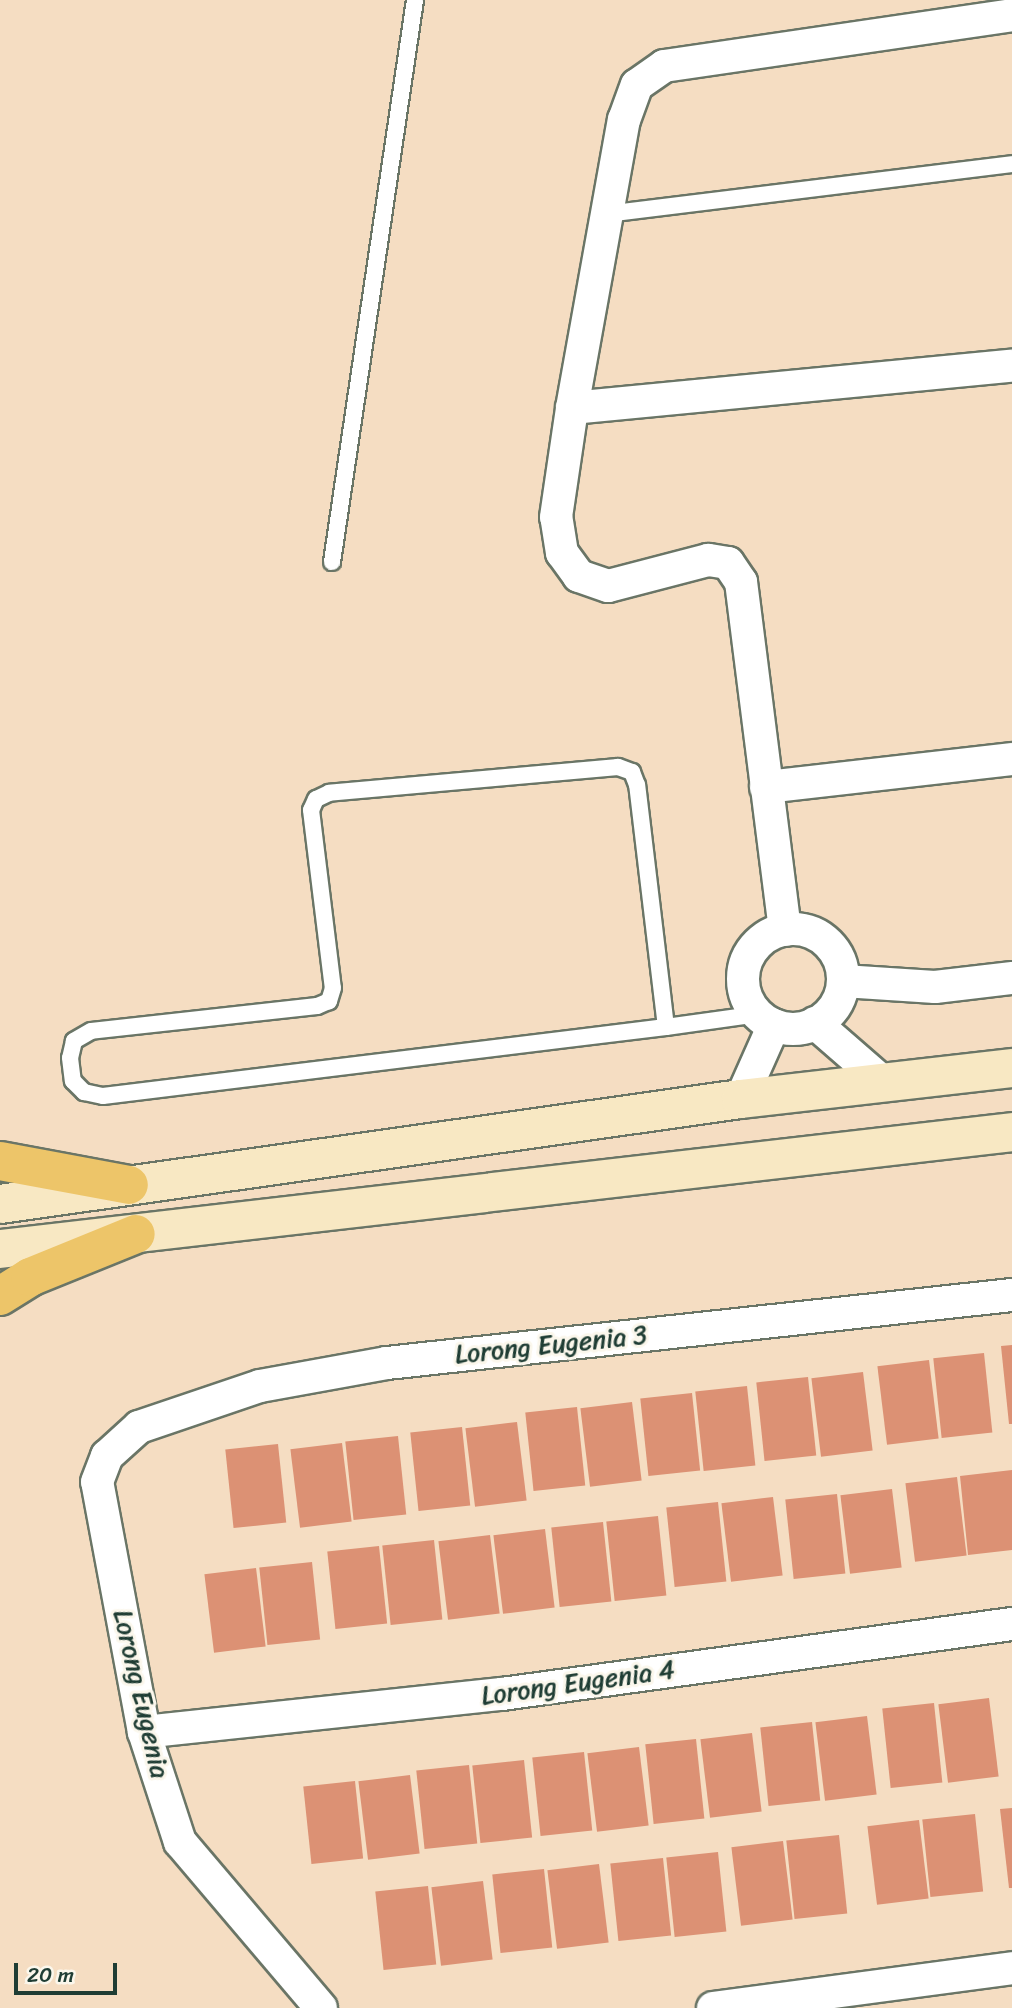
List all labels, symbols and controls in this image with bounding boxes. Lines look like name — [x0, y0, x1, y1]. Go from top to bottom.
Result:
street label: Lorong Eugenia 3 — [453, 1319, 649, 1371]
street label: Lorong Eugenia — [106, 1607, 176, 1781]
street label: Lorong Eugenia 4 — [479, 1654, 677, 1712]
scale bar — [18, 1948, 121, 1992]
text: 20 m — [27, 1956, 74, 1994]

